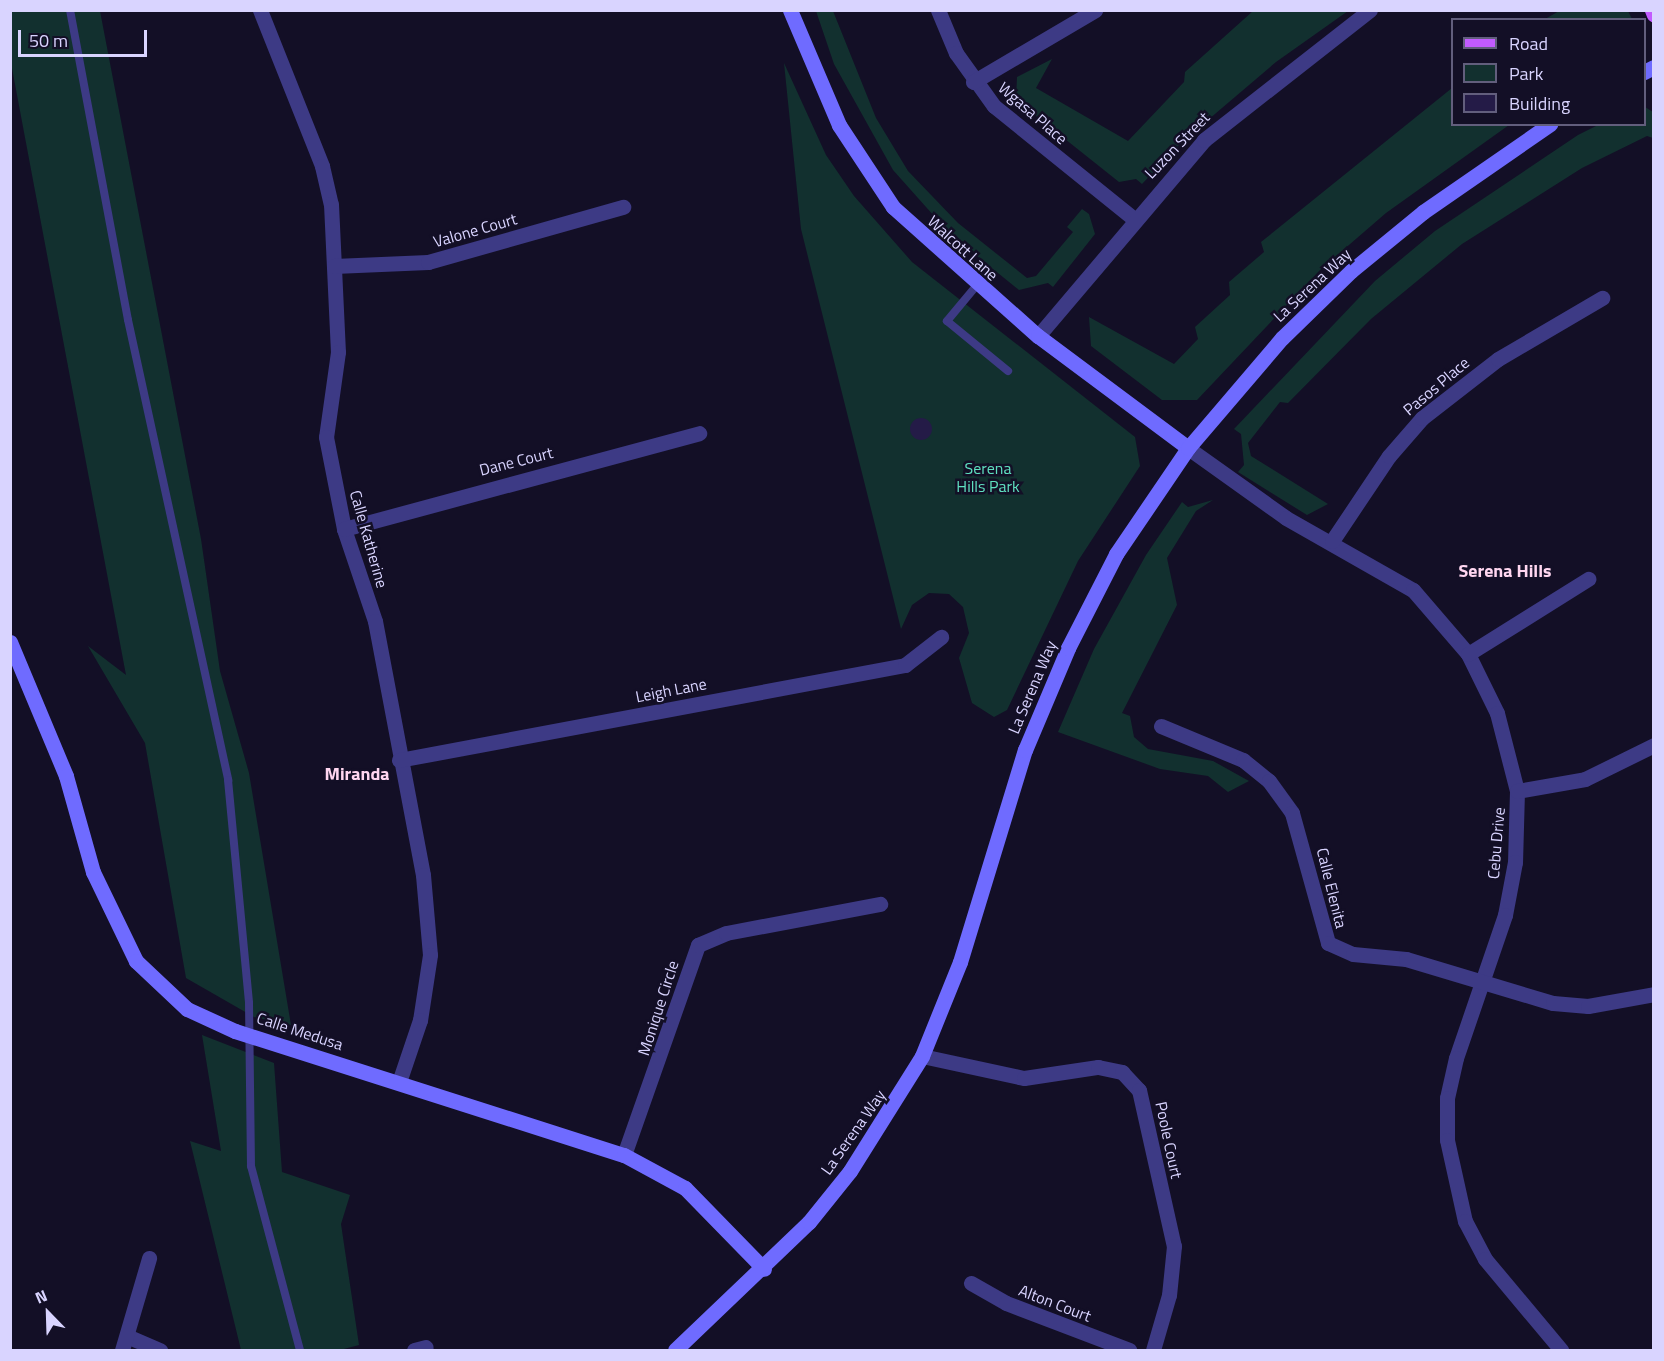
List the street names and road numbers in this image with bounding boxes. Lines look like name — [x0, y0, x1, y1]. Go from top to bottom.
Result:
street label: Wgasa Place — [995, 78, 1071, 148]
street label: Luzon Street — [1141, 108, 1213, 182]
street label: Valone Court — [431, 209, 519, 251]
street label: Walcott Lane — [924, 211, 1002, 285]
street label: La Serena Way — [1269, 244, 1355, 326]
street label: Pasos Place — [1399, 353, 1473, 419]
street label: Dane Court — [477, 443, 555, 479]
street label: Calle Katherine — [346, 488, 392, 590]
street label: La Serena Way — [1004, 638, 1060, 736]
street label: Leigh Lane — [634, 674, 708, 706]
street label: Cebu Drive — [1483, 806, 1509, 880]
street label: Calle Elenita — [1313, 846, 1351, 930]
street label: Monique Circle — [634, 958, 682, 1058]
street label: Calle Medusa — [254, 1008, 346, 1054]
street label: La Serena Way — [817, 1086, 889, 1178]
street label: Poole Court — [1151, 1100, 1187, 1180]
street label: Alton Court — [1016, 1280, 1094, 1326]

